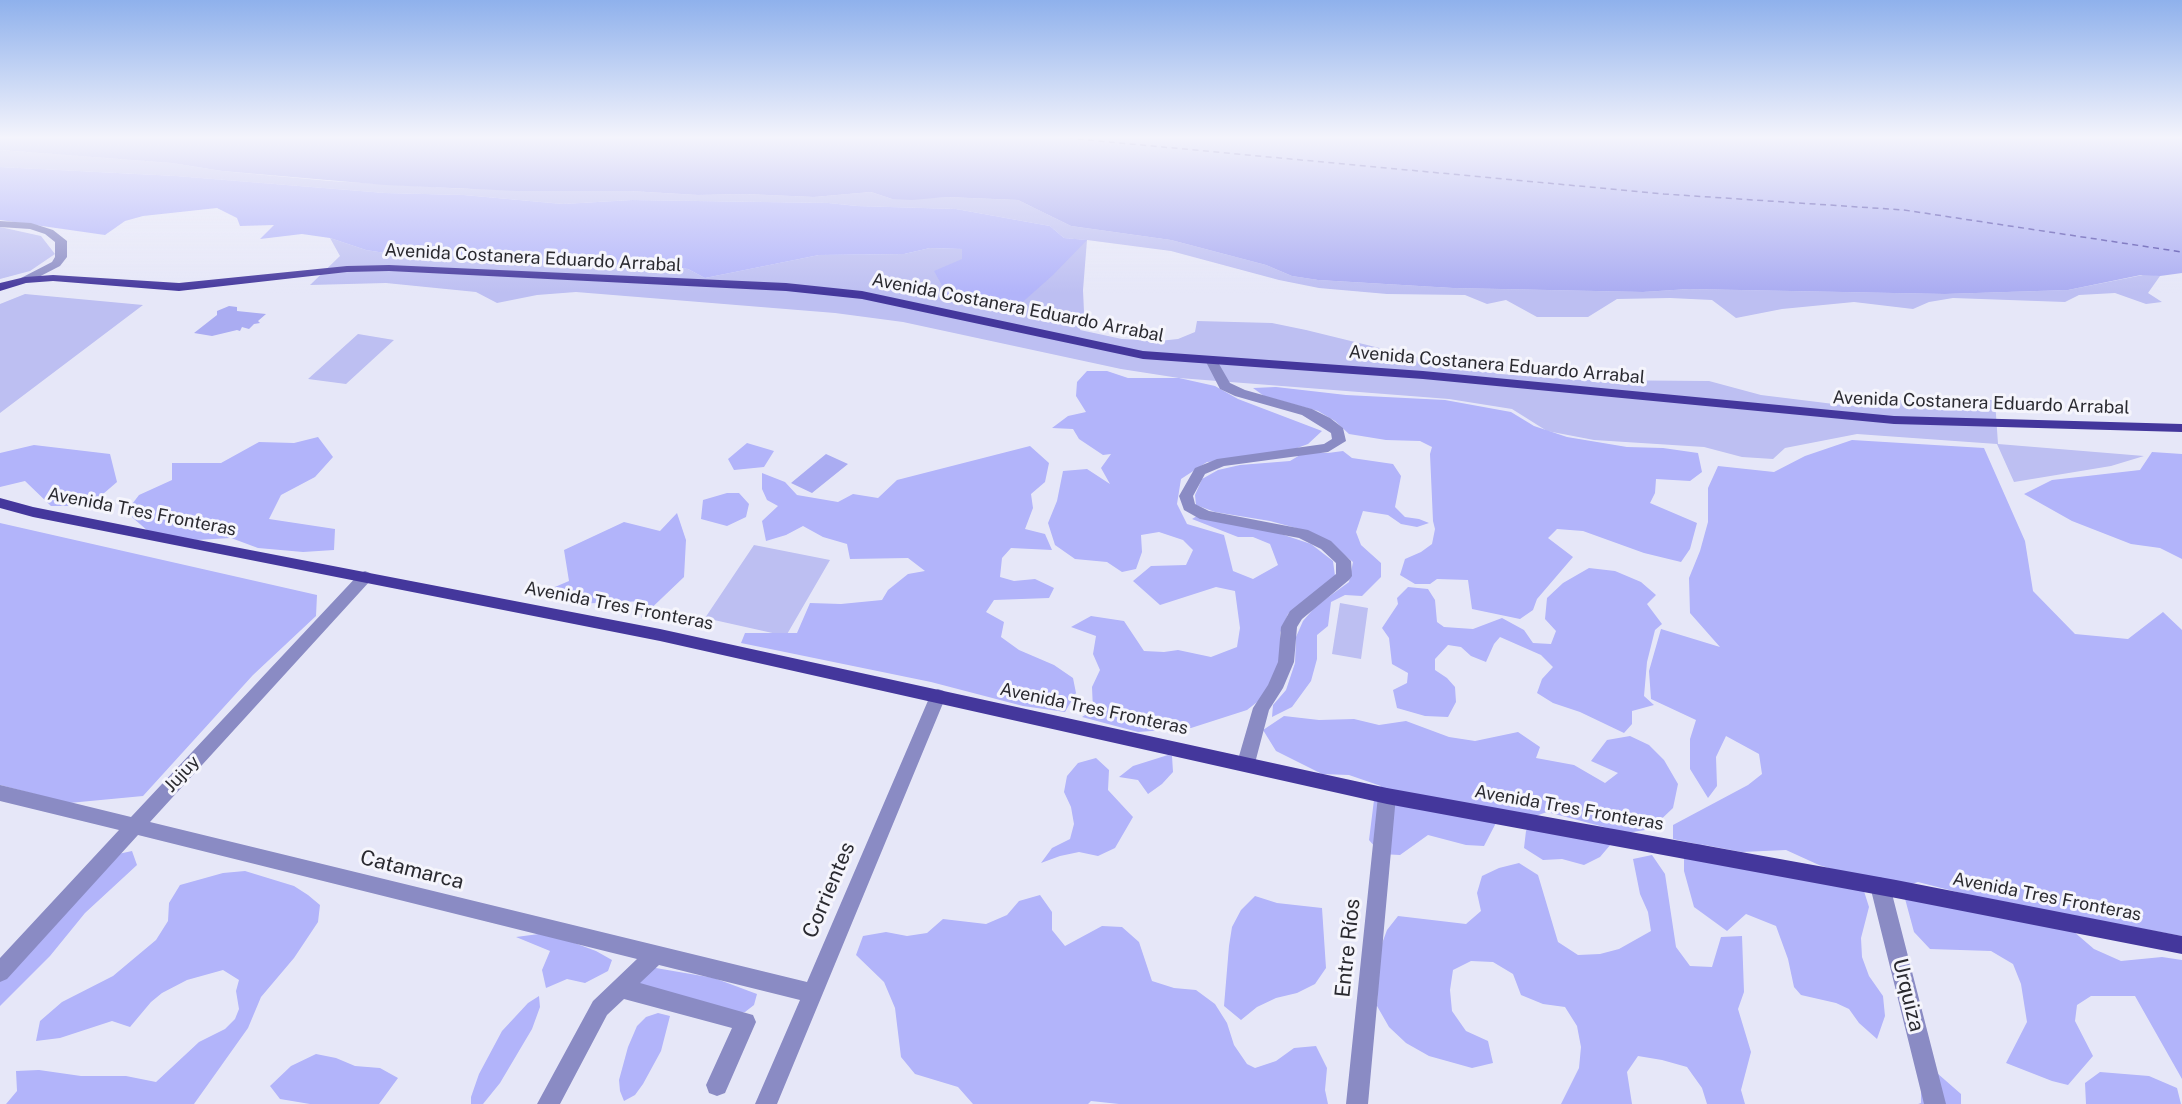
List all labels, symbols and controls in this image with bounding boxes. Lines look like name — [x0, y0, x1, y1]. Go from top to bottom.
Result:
street label: Avenida Costanera Eduardo Arrabal — [384, 239, 682, 277]
street label: Avenida Costanera Eduardo Arrabal — [870, 269, 1166, 347]
street label: Avenida Costanera Eduardo Arrabal — [1348, 341, 1646, 389]
street label: Avenida Costanera Eduardo Arrabal — [1832, 387, 2130, 419]
street label: Avenida Tres Fronteras — [46, 483, 238, 541]
street label: Avenida Tres Fronteras — [523, 577, 715, 635]
street label: Avenida Tres Fronteras — [998, 679, 1190, 739]
street label: Jujuy — [160, 751, 204, 797]
street label: Avenida Tres Fronteras — [1473, 781, 1665, 835]
street label: Corrientes — [798, 838, 860, 942]
street label: Catamarca — [358, 845, 466, 895]
street label: Avenida Tres Fronteras — [1951, 868, 2143, 926]
street label: Entre Ríos — [1330, 897, 1366, 999]
street label: Urquiza — [1887, 956, 1929, 1034]

